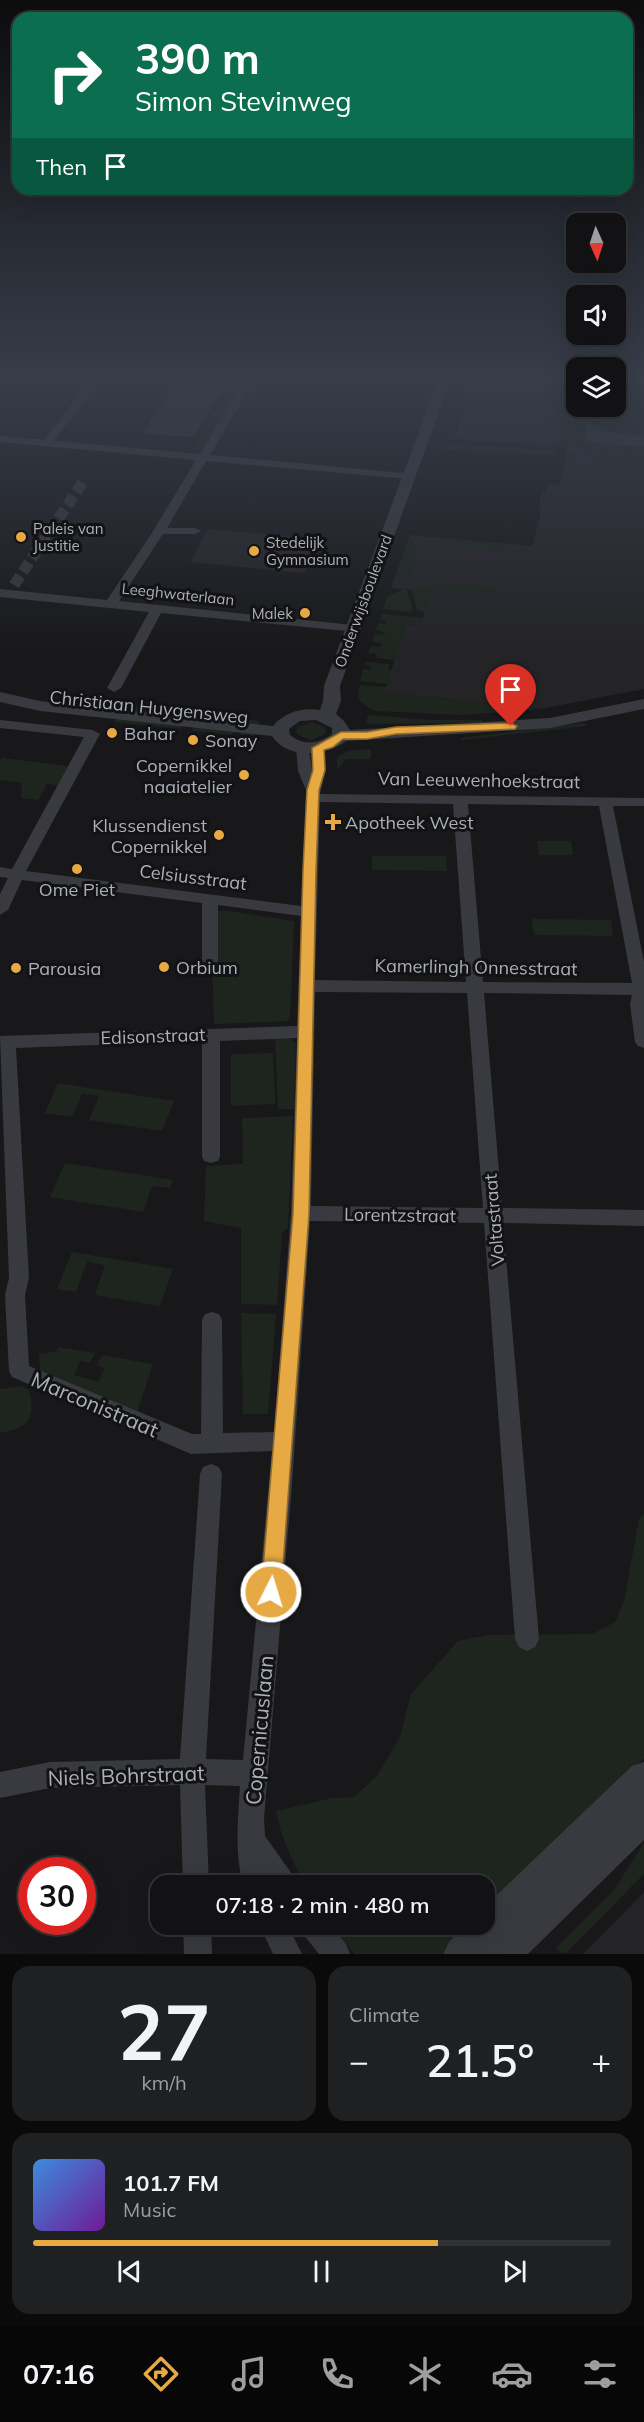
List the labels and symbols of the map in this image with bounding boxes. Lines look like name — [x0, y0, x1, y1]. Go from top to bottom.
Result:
north arrow — [566, 213, 626, 273]
place label: Paleis van Justitie — [33, 519, 104, 555]
marker: Paleis van Justitie — [14, 530, 28, 544]
street label: Onderwijsboulevard — [330, 532, 396, 670]
place label: Stedelijk Gymnasium — [266, 533, 349, 569]
marker: Stedelijk Gymnasium — [247, 544, 261, 558]
street label: Leeghwaterlaan — [121, 579, 235, 609]
place label: Malek — [252, 604, 293, 623]
marker: Malek — [298, 606, 312, 620]
pin — [485, 664, 536, 726]
street label: Christiaan Huygensweg — [49, 685, 249, 729]
place label: Bahar — [124, 722, 175, 745]
marker: Bahar — [105, 726, 119, 740]
place label: Sonay — [205, 729, 258, 752]
marker: Sonay — [186, 733, 200, 747]
place label: Copernikkel naaiatelier — [136, 754, 232, 798]
street label: Van Leeuwenhoekstraat — [378, 767, 580, 793]
marker: Copernikkel naaiatelier — [237, 768, 251, 782]
place label: Apotheek West — [345, 811, 474, 834]
place label: Klussendienst Copernikkel — [92, 814, 207, 858]
marker: Apotheek West — [326, 815, 340, 829]
marker: Klussendienst Copernikkel — [212, 828, 226, 842]
street label: Celsiusstraat — [138, 859, 248, 895]
marker: Ome Piet — [70, 862, 84, 876]
place label: Ome Piet — [39, 878, 115, 901]
street label: Kamerlingh Onnesstraat — [374, 954, 578, 980]
place label: Orbium — [176, 956, 238, 979]
place label: Parousia — [28, 957, 101, 980]
marker: Orbium — [157, 960, 171, 974]
marker: Parousia — [9, 961, 23, 975]
street label: Edisonstraat — [100, 1023, 206, 1049]
street label: Voltastraat — [479, 1173, 509, 1267]
street label: Lorentzstraat — [344, 1203, 456, 1227]
street label: Marconistraat — [28, 1366, 162, 1442]
position arrow — [239, 1560, 303, 1624]
street label: Copernicuslaan — [240, 1654, 278, 1806]
street label: Niels Bohrstraat — [47, 1759, 205, 1791]
speed limit sign: 30 — [18, 1857, 96, 1935]

